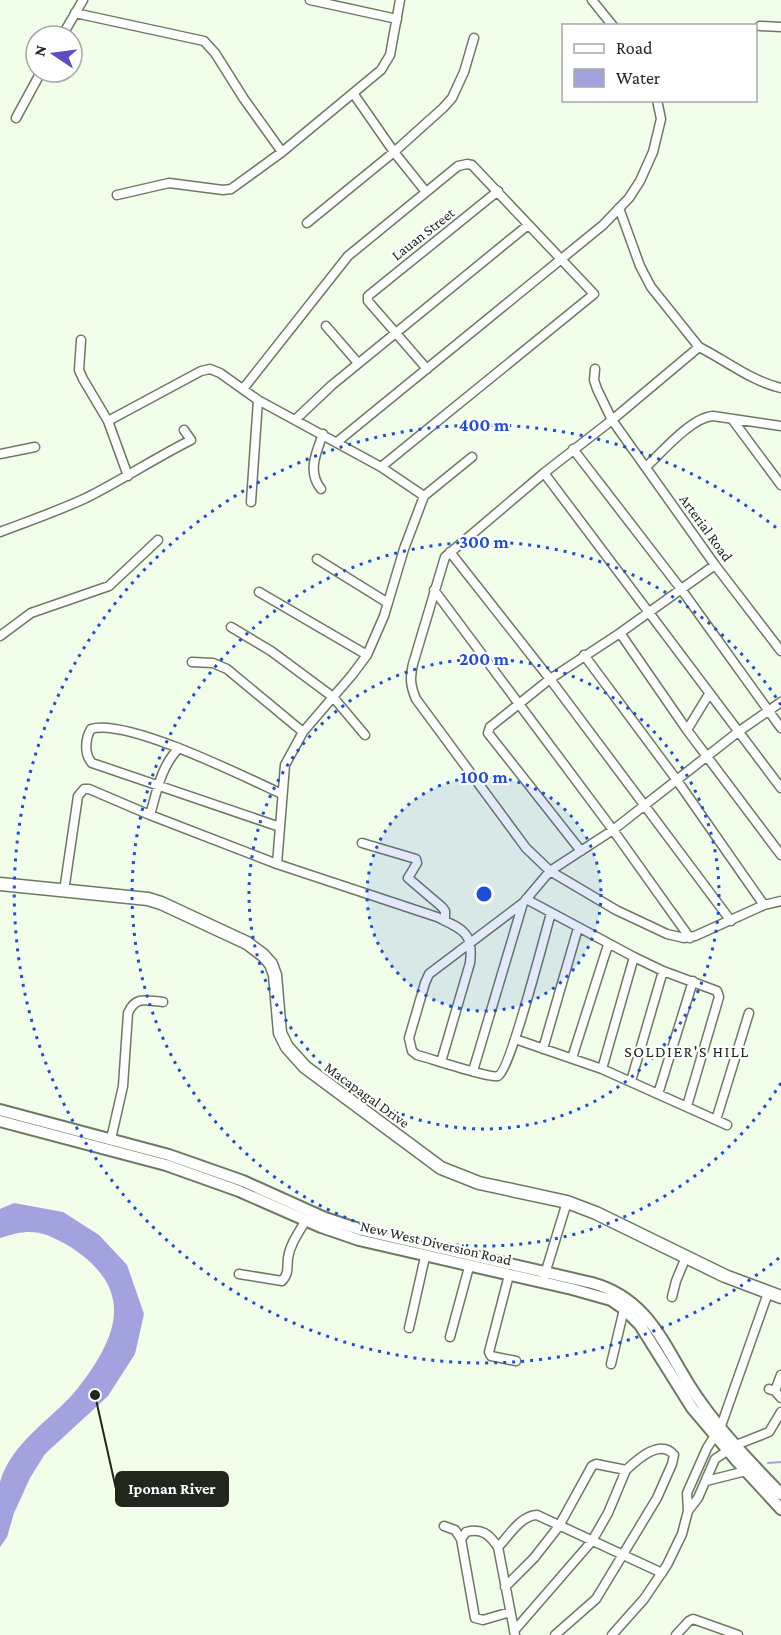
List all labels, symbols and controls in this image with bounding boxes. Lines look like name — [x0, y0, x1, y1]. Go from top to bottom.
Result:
north arrow — [24, 24, 84, 84]
legend — [562, 24, 757, 102]
text: Road — [616, 38, 653, 58]
text: N — [30, 43, 49, 58]
text: Water — [616, 68, 661, 88]
street label: Lauan Street — [388, 204, 458, 263]
text: 400 m — [459, 415, 510, 435]
street label: Arterial Road — [676, 491, 736, 565]
text: 300 m — [459, 532, 509, 552]
text: 200 m — [459, 649, 510, 669]
text: 100 m — [460, 767, 508, 787]
centre of rings — [474, 884, 494, 904]
district label: SOLDIER'S HILL — [624, 1043, 750, 1060]
street label: Macapagal Drive — [321, 1059, 413, 1132]
street label: New West Diversion Road — [359, 1218, 513, 1268]
callout: Iponan River — [116, 1472, 228, 1506]
text: Iponan River — [128, 1480, 216, 1497]

